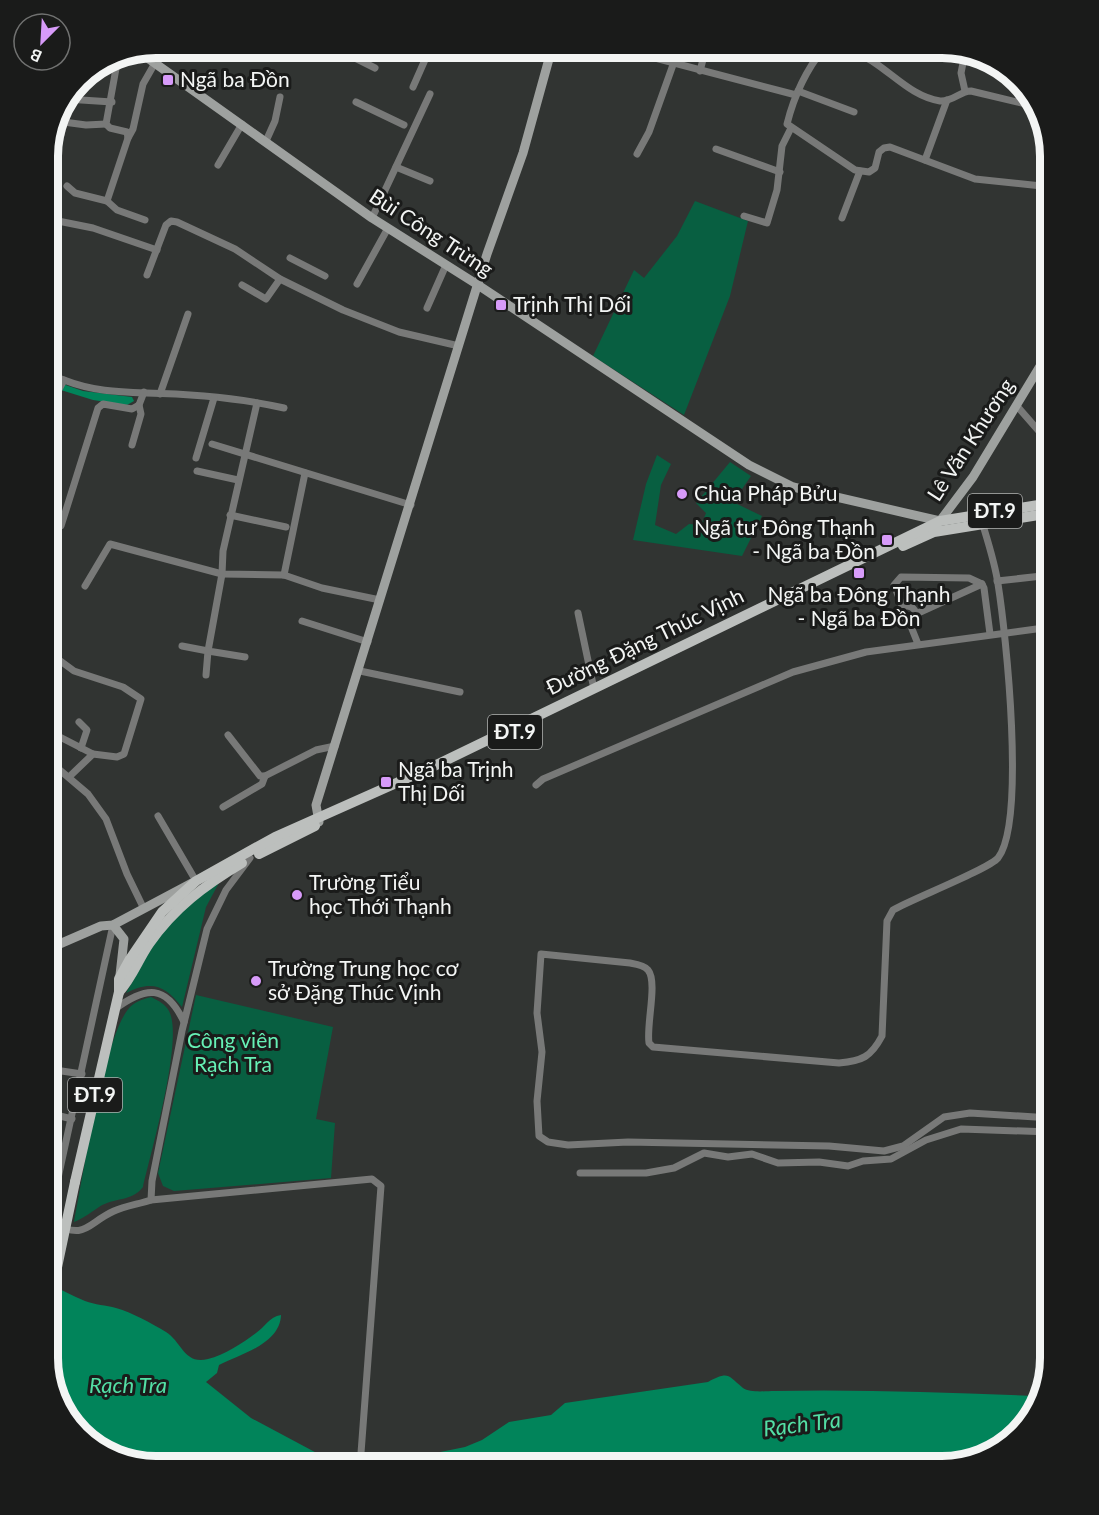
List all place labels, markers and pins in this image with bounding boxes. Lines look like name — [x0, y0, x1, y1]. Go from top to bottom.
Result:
place label: Ngã ba Đồn — [180, 66, 290, 91]
marker: Ngã ba Đồn — [161, 73, 175, 87]
place label: Trịnh Thị Dối — [513, 291, 631, 316]
marker: Trịnh Thị Dối — [494, 298, 508, 312]
place label: Chùa Pháp Bửu — [694, 480, 837, 505]
marker: Chùa Pháp Bửu — [675, 487, 689, 501]
place label: Ngã tư Đông Thạnh - Ngã ba Đồn — [694, 514, 875, 563]
marker: Ngã tư Đông Thạnh - Ngã ba Đồn — [880, 533, 894, 547]
marker: Ngã ba Đông Thạnh - Ngã ba Đồn — [852, 566, 866, 580]
place label: Ngã ba Đông Thạnh - Ngã ba Đồn — [767, 581, 951, 630]
place label: Ngã ba Trịnh Thị Dối — [398, 756, 514, 805]
marker: Ngã ba Trịnh Thị Dối — [379, 775, 393, 789]
place label: Trường Tiểu học Thới Thạnh — [309, 869, 452, 918]
marker: Trường Tiểu học Thới Thạnh — [290, 888, 304, 902]
place label: Trường Trung học cơ sở Đặng Thúc Vịnh — [268, 955, 460, 1004]
marker: Trường Trung học cơ sở Đặng Thúc Vịnh — [249, 974, 263, 988]

